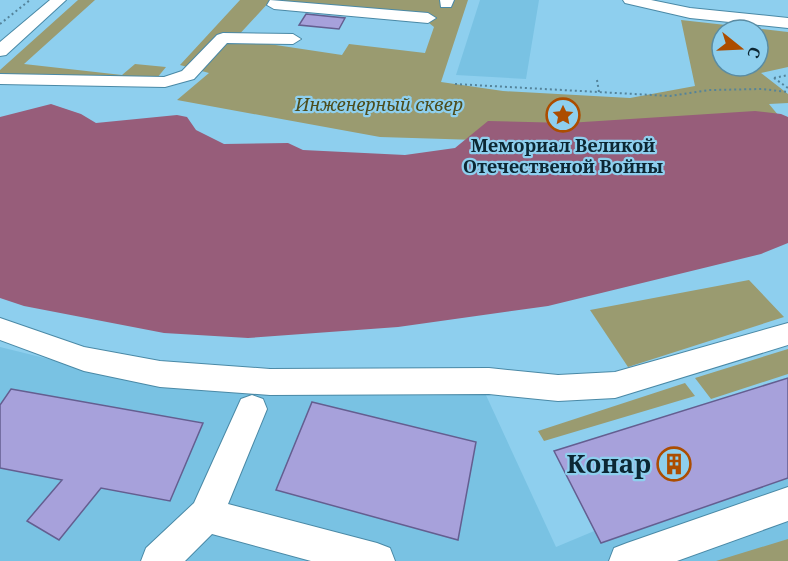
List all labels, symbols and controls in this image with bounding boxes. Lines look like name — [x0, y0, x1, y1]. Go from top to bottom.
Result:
north arrow — [710, 18, 770, 78]
text: С — [742, 44, 766, 61]
park label: Инженерный сквер — [294, 92, 463, 116]
place icon: Мемориал Великой Отечественой Войны — [545, 97, 581, 133]
place label: Мемориал Великой Отечественой Войны — [463, 133, 663, 178]
place label: Конар — [567, 445, 651, 481]
building icon: Конар — [656, 446, 692, 482]

